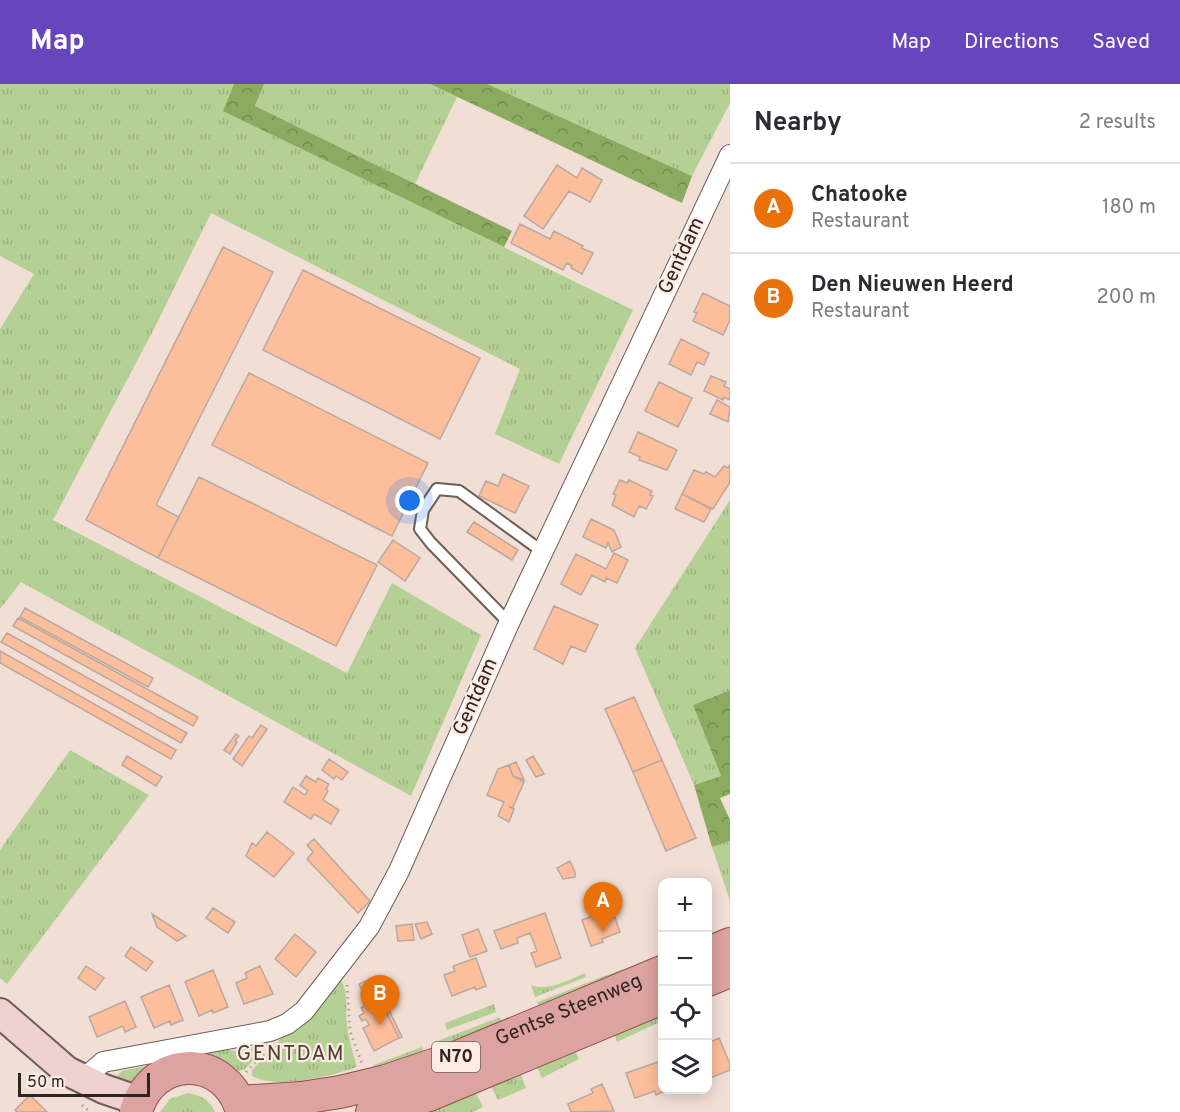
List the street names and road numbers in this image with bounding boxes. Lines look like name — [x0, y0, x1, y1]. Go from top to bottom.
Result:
street label: Gentdam — [653, 213, 711, 299]
street label: Gentdam — [447, 654, 505, 740]
street label: Gentse Steenweg — [492, 969, 646, 1053]
road number: N70 — [432, 1042, 480, 1072]

